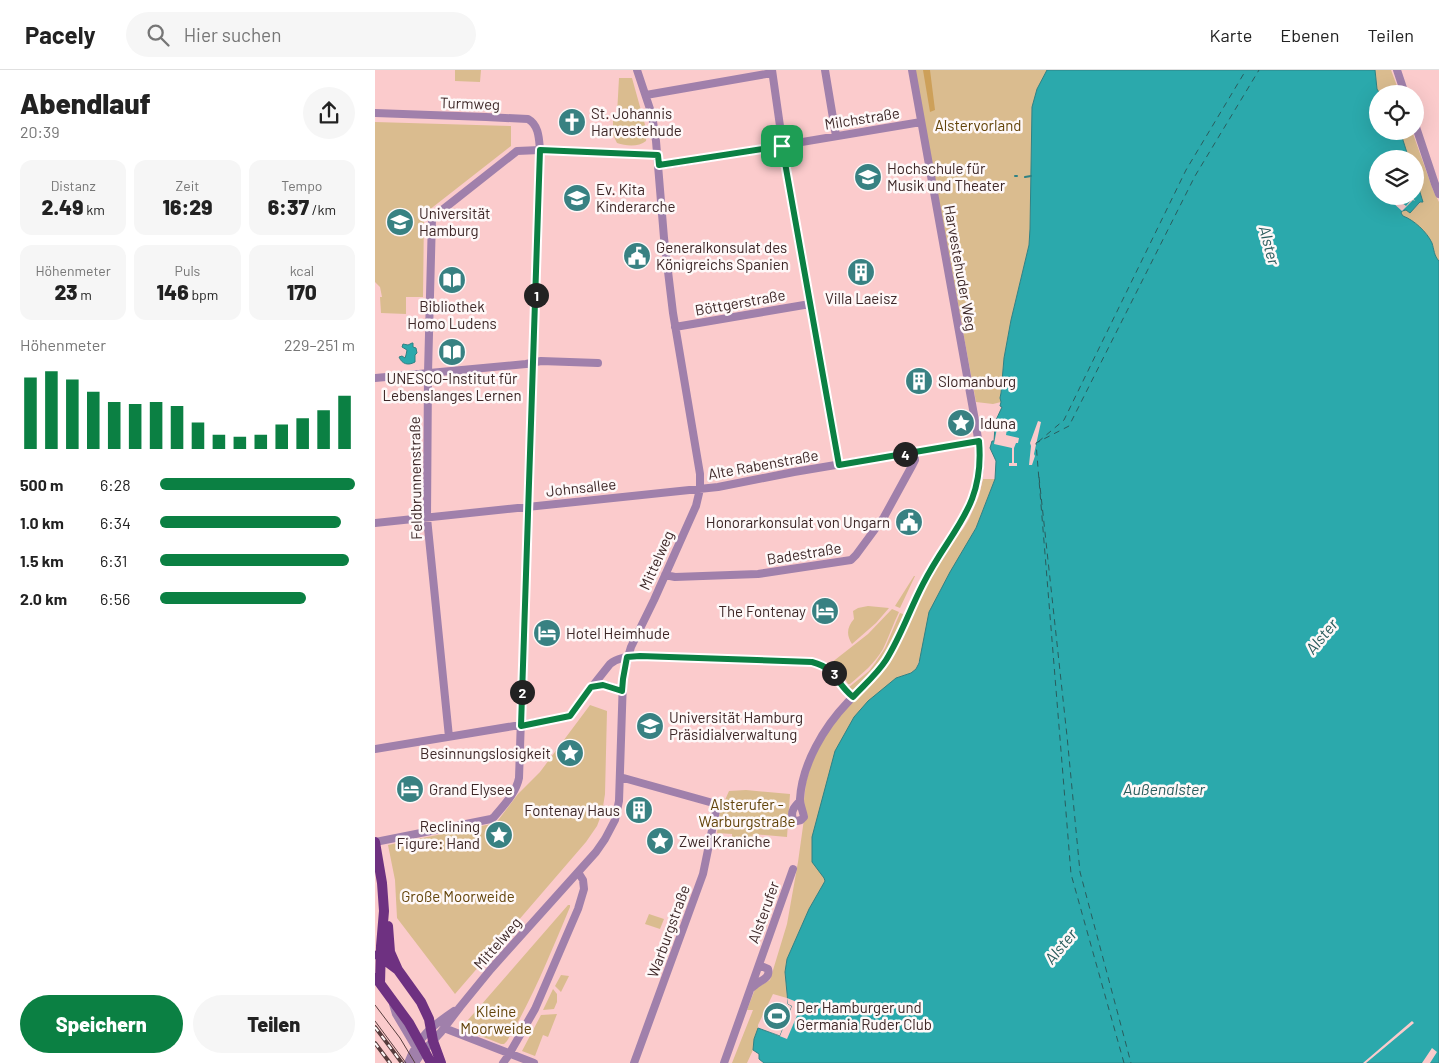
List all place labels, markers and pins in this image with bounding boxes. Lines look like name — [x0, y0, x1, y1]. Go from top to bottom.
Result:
place label: St. Johannis Harvestehude — [591, 104, 682, 139]
church icon: St. Johannis Harvestehude — [557, 107, 587, 137]
pin — [761, 125, 803, 167]
place label: Hochschule für Musik und Theater — [887, 159, 1006, 194]
school or university icon: Hochschule für Musik und Theater — [853, 162, 883, 192]
place label: Ev. Kita Kinderarche — [596, 180, 675, 215]
school or university icon: Ev. Kita Kinderarche — [562, 183, 592, 213]
place label: Universität Hamburg — [419, 204, 491, 239]
school or university icon: Universität Hamburg — [385, 207, 415, 237]
place label: Generalkonsulat des Königreichs Spanien — [656, 238, 789, 273]
public building icon: Generalkonsulat des Königreichs Spanien — [622, 241, 652, 271]
building icon: Villa Laeisz — [846, 257, 876, 287]
library icon: Bibliothek Homo Ludens — [437, 265, 467, 295]
pin: 1 — [523, 282, 549, 308]
place label: Villa Laeisz — [825, 289, 897, 307]
place label: Bibliothek Homo Ludens — [407, 297, 497, 332]
library icon: UNESCO-Institut für Lebenslanges Lernen — [437, 337, 467, 367]
building icon: Slomanburg — [904, 366, 934, 396]
place label: UNESCO-Institut für Lebenslanges Lernen — [382, 369, 522, 404]
place label: Slomanburg — [938, 372, 1016, 390]
place icon: Iduna — [946, 408, 976, 438]
place label: Iduna — [980, 414, 1016, 432]
pin: 4 — [893, 442, 917, 466]
public building icon: Honorarkonsulat von Ungarn — [894, 507, 924, 537]
place label: Honorarkonsulat von Ungarn — [706, 513, 890, 531]
hotel icon: The Fontenay — [810, 596, 840, 626]
place label: The Fontenay — [719, 602, 806, 620]
hotel icon: Hotel Heimhude — [532, 618, 562, 648]
place label: Hotel Heimhude — [566, 624, 670, 642]
pin: 3 — [821, 660, 847, 686]
pin: 2 — [509, 680, 535, 704]
place label: Universität Hamburg Präsidialverwaltung — [669, 708, 803, 743]
school or university icon: Universität Hamburg Präsidialverwaltung — [635, 711, 665, 741]
place icon: Besinnungslosigkeit — [555, 738, 585, 768]
place label: Besinnungslosigkeit — [420, 744, 551, 762]
hotel icon: Grand Elysee — [395, 774, 425, 804]
place label: Grand Elysee — [429, 780, 513, 798]
building icon: Fontenay Haus — [624, 795, 654, 825]
place label: Fontenay Haus — [524, 801, 620, 819]
place label: Reclining Figure: Hand — [396, 817, 480, 852]
place icon: Reclining Figure: Hand — [484, 820, 514, 850]
place icon: Zwei Kraniche — [645, 826, 675, 856]
place label: Zwei Kraniche — [679, 832, 771, 850]
place label: Der Hamburger und Germania Ruder Club — [796, 998, 932, 1033]
sports icon: Der Hamburger und Germania Ruder Club — [762, 1001, 792, 1031]

